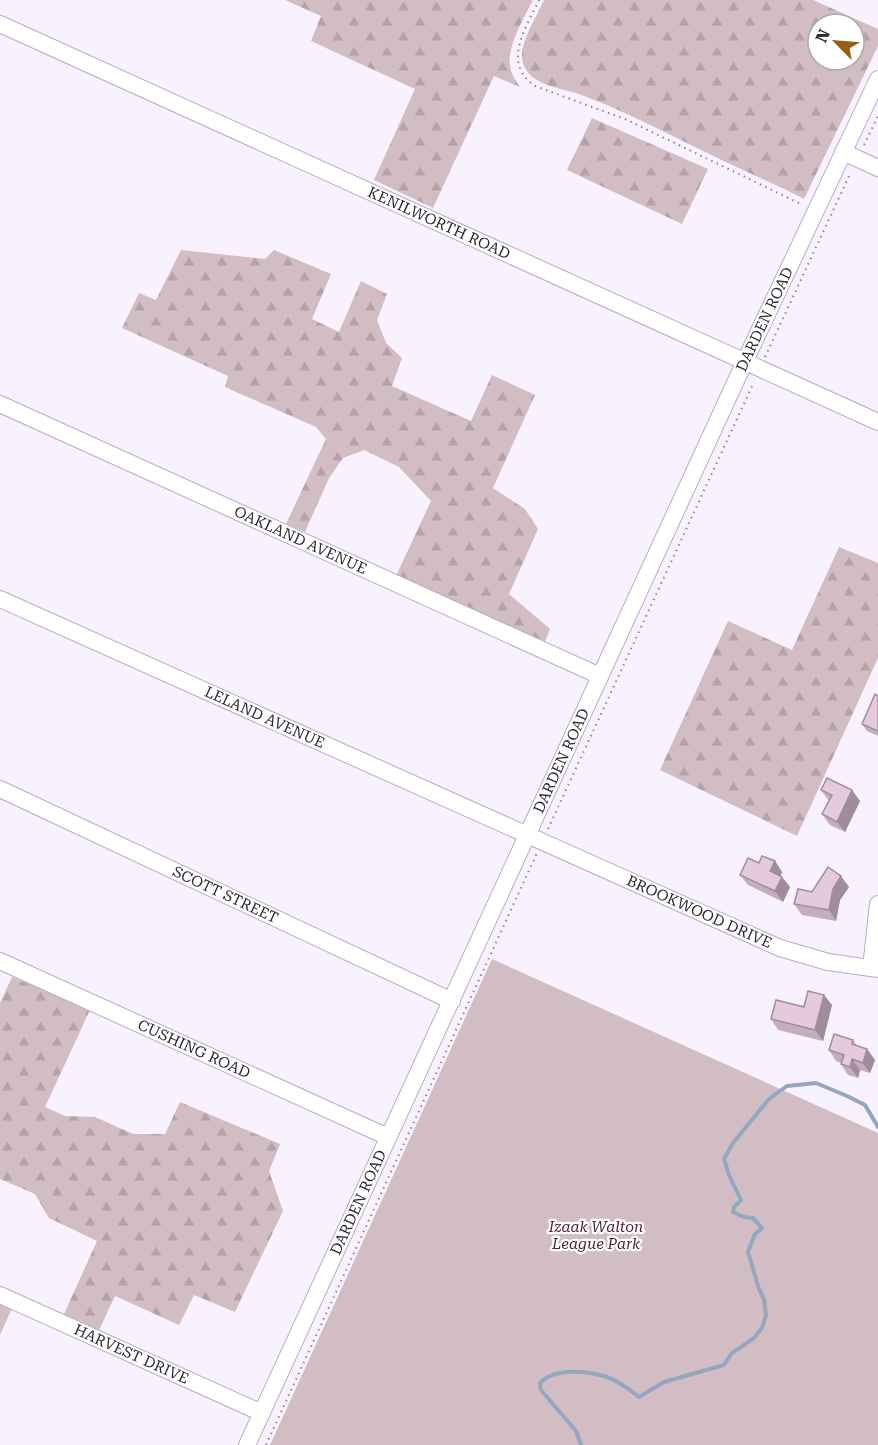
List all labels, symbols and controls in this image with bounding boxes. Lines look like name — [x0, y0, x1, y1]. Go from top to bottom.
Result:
north arrow — [806, 12, 866, 72]
text: N — [812, 26, 834, 45]
street label: KENILWORTH ROAD — [365, 183, 513, 263]
street label: DARDEN ROAD — [732, 264, 797, 374]
street label: OAKLAND AVENUE — [231, 502, 370, 578]
street label: LELAND AVENUE — [202, 683, 328, 752]
street label: DARDEN ROAD — [530, 705, 593, 816]
street label: SCOTT STREET — [170, 862, 281, 927]
street label: BROOKWOOD DRIVE — [624, 872, 775, 952]
street label: CUSHING ROAD — [135, 1016, 253, 1082]
street label: DARDEN ROAD — [327, 1147, 390, 1258]
park label: Izaak Walton League Park — [548, 1218, 643, 1253]
street label: HARVEST DRIVE — [71, 1320, 192, 1388]

